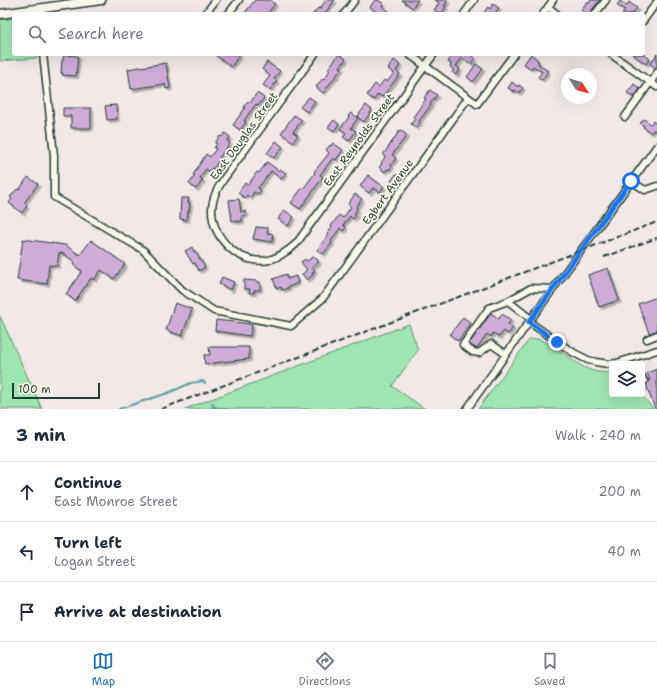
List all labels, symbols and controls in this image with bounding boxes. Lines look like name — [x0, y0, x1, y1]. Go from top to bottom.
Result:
search box — [12, 12, 645, 56]
icon: search — [26, 23, 48, 45]
text: Search here — [58, 24, 144, 44]
north arrow — [561, 68, 597, 104]
street label: East Douglas Street — [207, 89, 281, 183]
street label: East Reynolds Street — [320, 90, 398, 190]
street label: Egbert Avenue — [359, 156, 417, 228]
route start — [622, 172, 640, 190]
route end — [548, 333, 566, 351]
map controls — [609, 361, 645, 397]
button: layers — [609, 361, 645, 397]
scale bar — [12, 381, 100, 400]
text: 100 m — [18, 382, 51, 397]
text: 3 min — [16, 424, 66, 446]
text: Walk · 240 m — [555, 427, 641, 444]
text: Continue — [54, 473, 122, 493]
icon: ahead — [16, 481, 38, 503]
text: 200 m — [599, 483, 641, 500]
text: East Monroe Street — [54, 493, 178, 510]
text: Turn left — [54, 533, 122, 553]
icon: left — [16, 541, 38, 563]
text: 40 m — [607, 543, 641, 560]
text: Logan Street — [54, 553, 135, 570]
icon: arrive — [16, 601, 38, 623]
text: Arrive at destination — [54, 602, 222, 622]
tab: Map — [92, 650, 115, 689]
tab: Directions — [298, 650, 351, 689]
tab: Saved — [534, 650, 565, 689]

